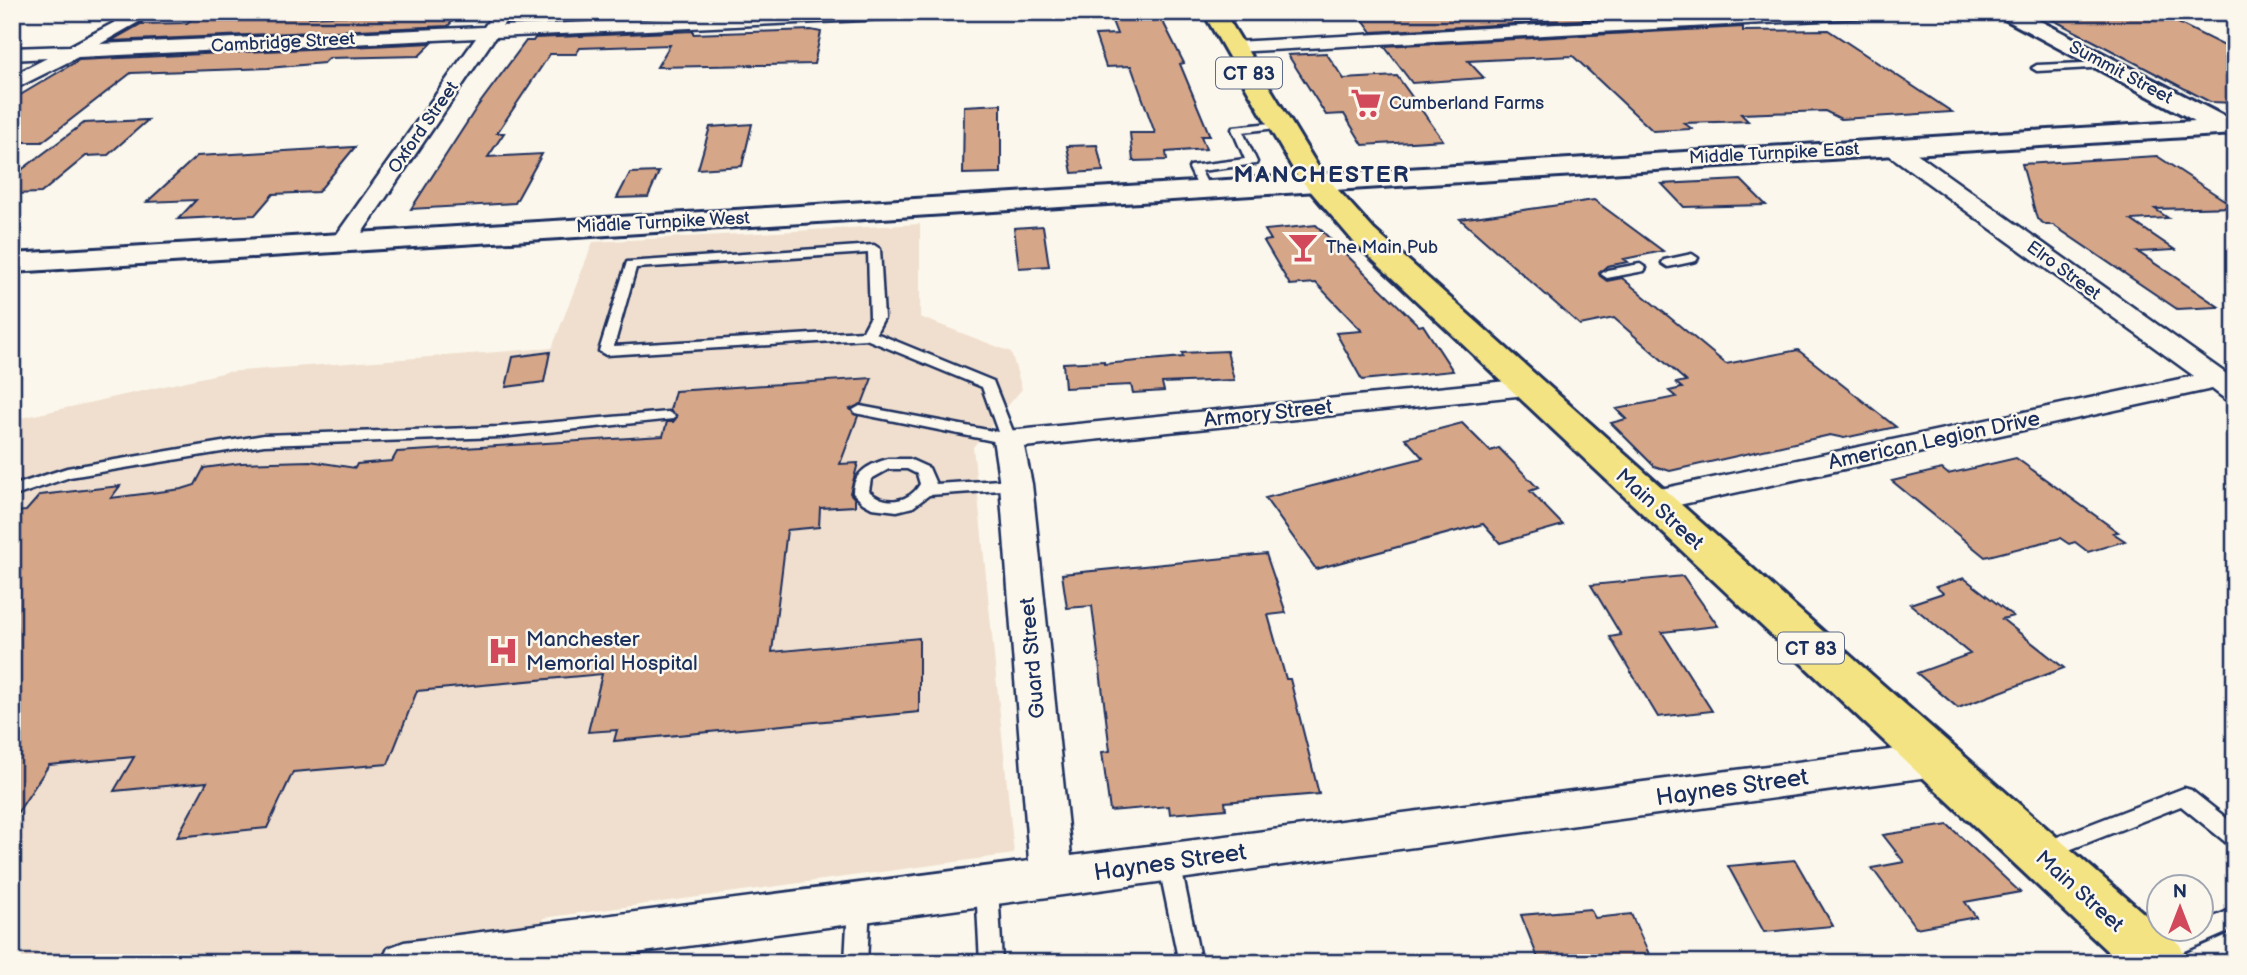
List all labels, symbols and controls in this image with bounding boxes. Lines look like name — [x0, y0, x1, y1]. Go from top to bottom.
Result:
street label: Cambridge Street — [210, 28, 356, 57]
street label: Summit Street — [2065, 36, 2177, 109]
road number: CT 83 — [1216, 58, 1282, 88]
street label: Oxford Street — [384, 77, 463, 177]
supermarket icon: Cumberland Farms — [1349, 86, 1383, 120]
place label: Cumberland Farms — [1389, 93, 1544, 114]
street label: Middle Turnpike East — [1688, 139, 1860, 168]
district label: MANCHESTER — [1234, 161, 1410, 189]
street label: Middle Turnpike West — [576, 207, 751, 238]
bar icon: The Main Pub — [1286, 230, 1320, 264]
place label: The Main Pub — [1326, 237, 1438, 258]
street label: Elro Street — [2023, 237, 2105, 304]
street label: Armory Street — [1202, 394, 1334, 433]
street label: American Legion Drive — [1826, 406, 2042, 475]
street label: Main Street — [1611, 463, 1709, 556]
street label: Guard Street — [1015, 596, 1050, 720]
place label: Manchester Memorial Hospital — [526, 627, 698, 676]
road number: CT 83 — [1778, 632, 1844, 664]
hospital icon: Manchester Memorial Hospital — [486, 634, 520, 668]
street label: Haynes Street — [1654, 762, 1811, 813]
street label: Haynes Street — [1092, 837, 1249, 888]
street label: Main Street — [2031, 845, 2129, 938]
north arrow — [2146, 874, 2216, 944]
text: N — [2173, 881, 2187, 904]

